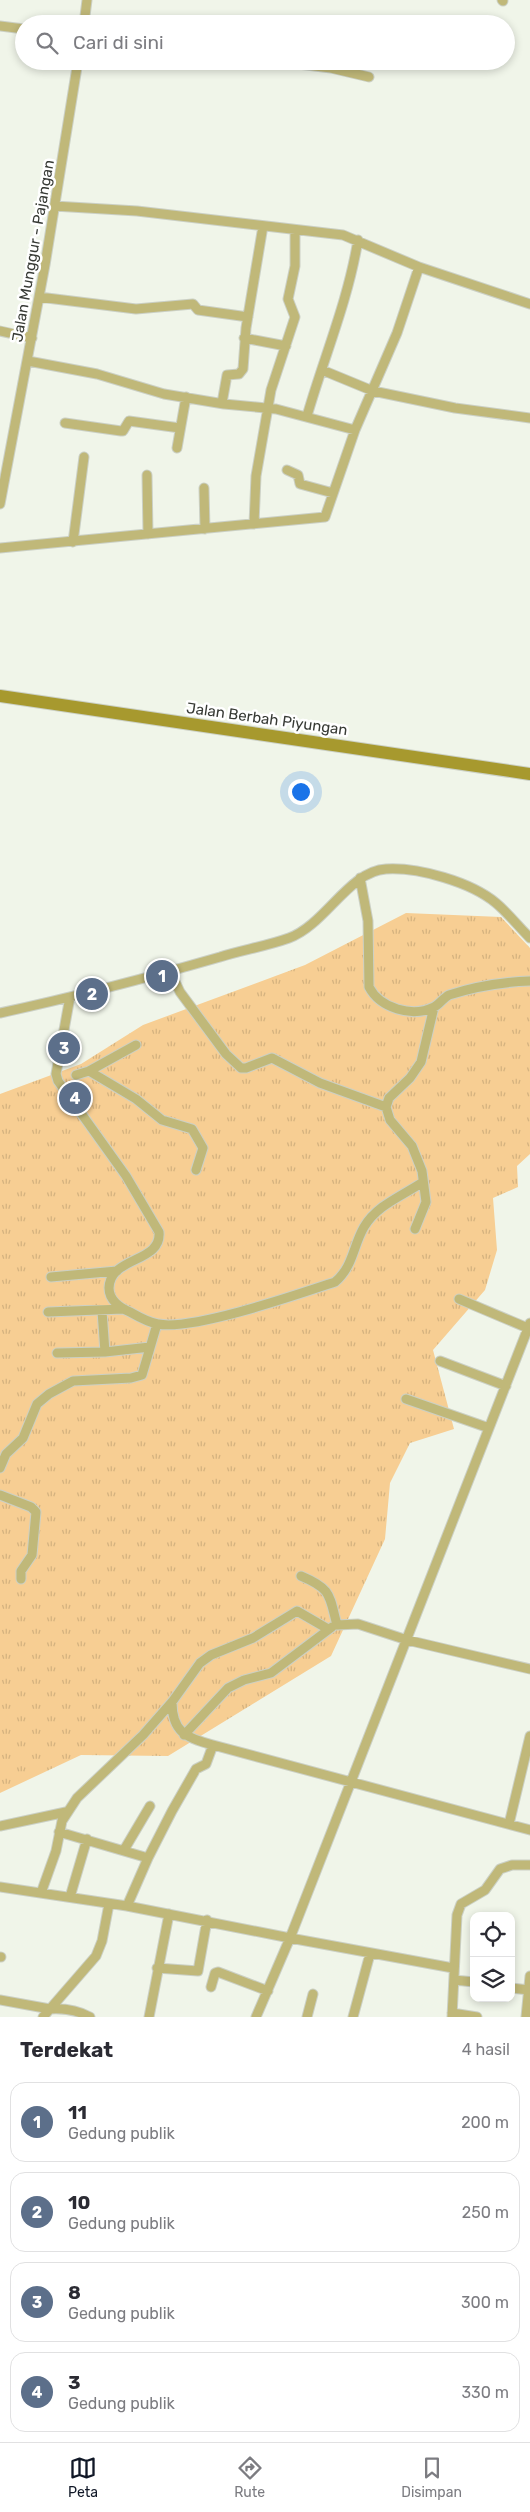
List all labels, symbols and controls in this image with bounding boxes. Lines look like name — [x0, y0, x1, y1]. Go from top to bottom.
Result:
search box — [15, 15, 515, 70]
icon: search — [33, 29, 61, 57]
text: Cari di sini — [73, 31, 164, 54]
street label: Jalan Munggur - Pajangan — [8, 158, 58, 344]
street label: Jalan Berbah Piyungan — [185, 699, 349, 739]
your location — [288, 779, 314, 805]
pin: 1 — [146, 957, 178, 995]
pin: 2 — [76, 975, 108, 1013]
pin: 3 — [48, 1029, 80, 1067]
pin: 4 — [59, 1079, 91, 1117]
map controls — [470, 1912, 515, 2002]
button: locate — [470, 1912, 515, 1957]
button: layers — [470, 1957, 515, 2002]
text: Terdekat — [20, 2037, 113, 2062]
text: 4 hasil — [462, 2040, 510, 2059]
text: 11 — [68, 2101, 87, 2124]
text: 1 — [33, 2113, 41, 2132]
text: 200 m — [461, 2113, 509, 2132]
text: Gedung publik — [68, 2124, 175, 2143]
text: 10 — [68, 2191, 90, 2214]
text: 2 — [32, 2203, 42, 2222]
text: 250 m — [462, 2203, 509, 2222]
text: Gedung publik — [68, 2214, 175, 2233]
text: 8 — [68, 2281, 81, 2304]
text: 3 — [32, 2293, 42, 2312]
text: 300 m — [461, 2293, 509, 2312]
text: Gedung publik — [68, 2304, 175, 2323]
text: 3 — [68, 2371, 81, 2394]
text: 4 — [32, 2383, 42, 2402]
text: 330 m — [461, 2383, 509, 2402]
text: Gedung publik — [68, 2394, 175, 2413]
tab: Peta — [68, 2454, 98, 2501]
tab: Rute — [234, 2454, 265, 2501]
tab: Disimpan — [401, 2454, 462, 2501]

